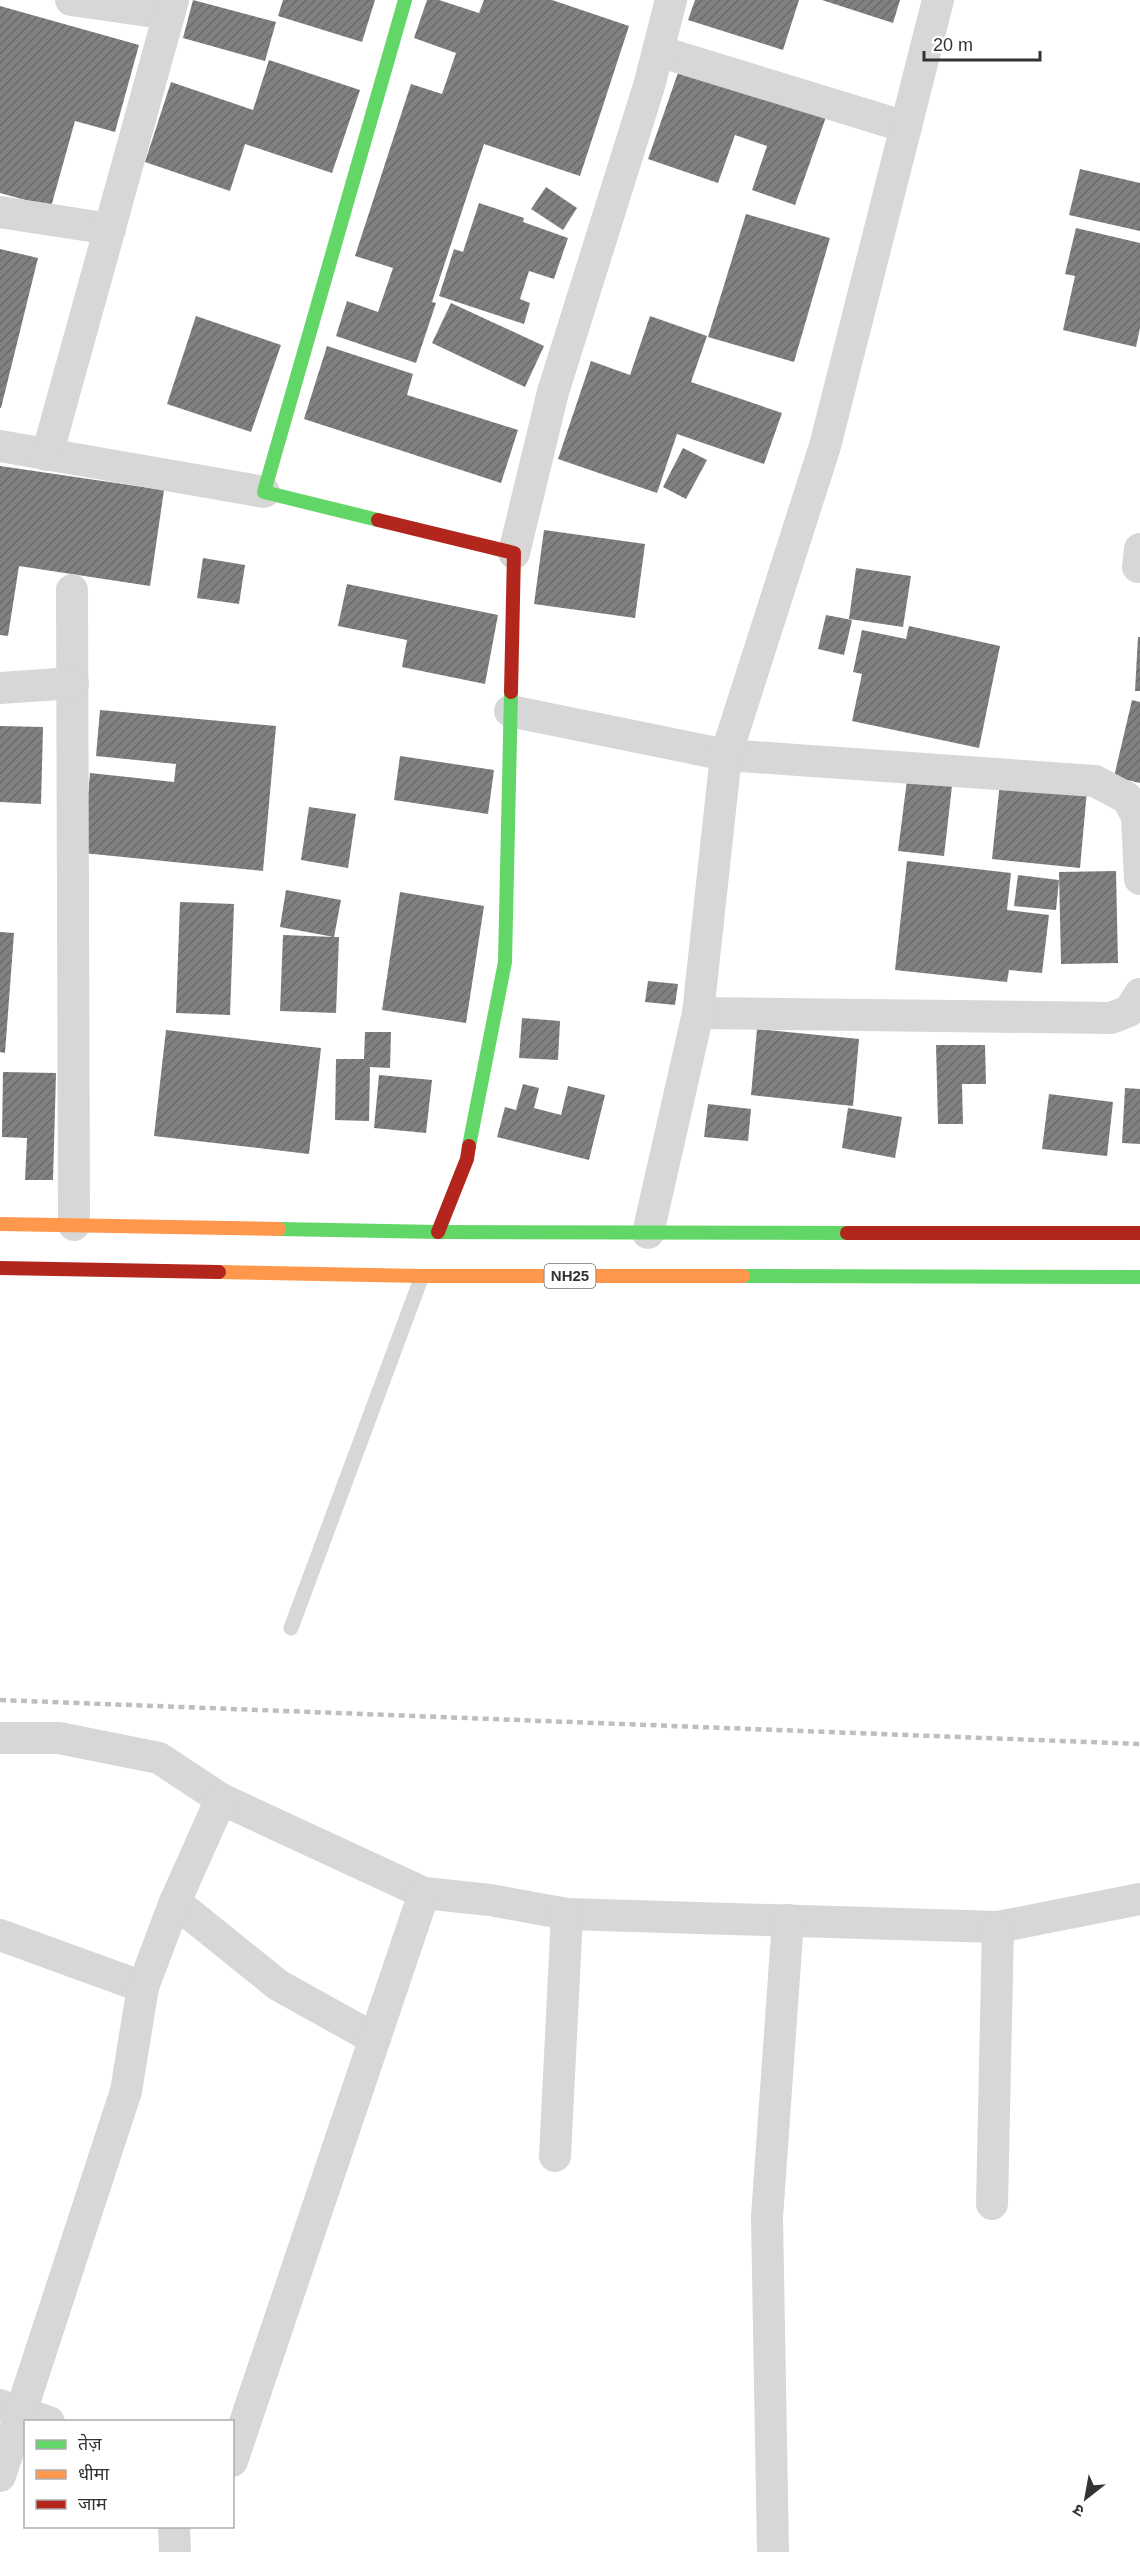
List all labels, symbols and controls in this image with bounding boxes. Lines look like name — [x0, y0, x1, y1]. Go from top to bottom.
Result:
scale bar — [924, 24, 1040, 62]
text: 20 m — [933, 35, 973, 55]
road number: NH25 — [544, 1264, 596, 1288]
legend — [24, 2420, 234, 2528]
text: तेज़ — [78, 2433, 102, 2454]
text: धीमा — [78, 2464, 109, 2484]
north arrow — [1056, 2468, 1116, 2528]
text: जाम — [78, 2494, 108, 2514]
text: उ — [1070, 2500, 1087, 2520]

